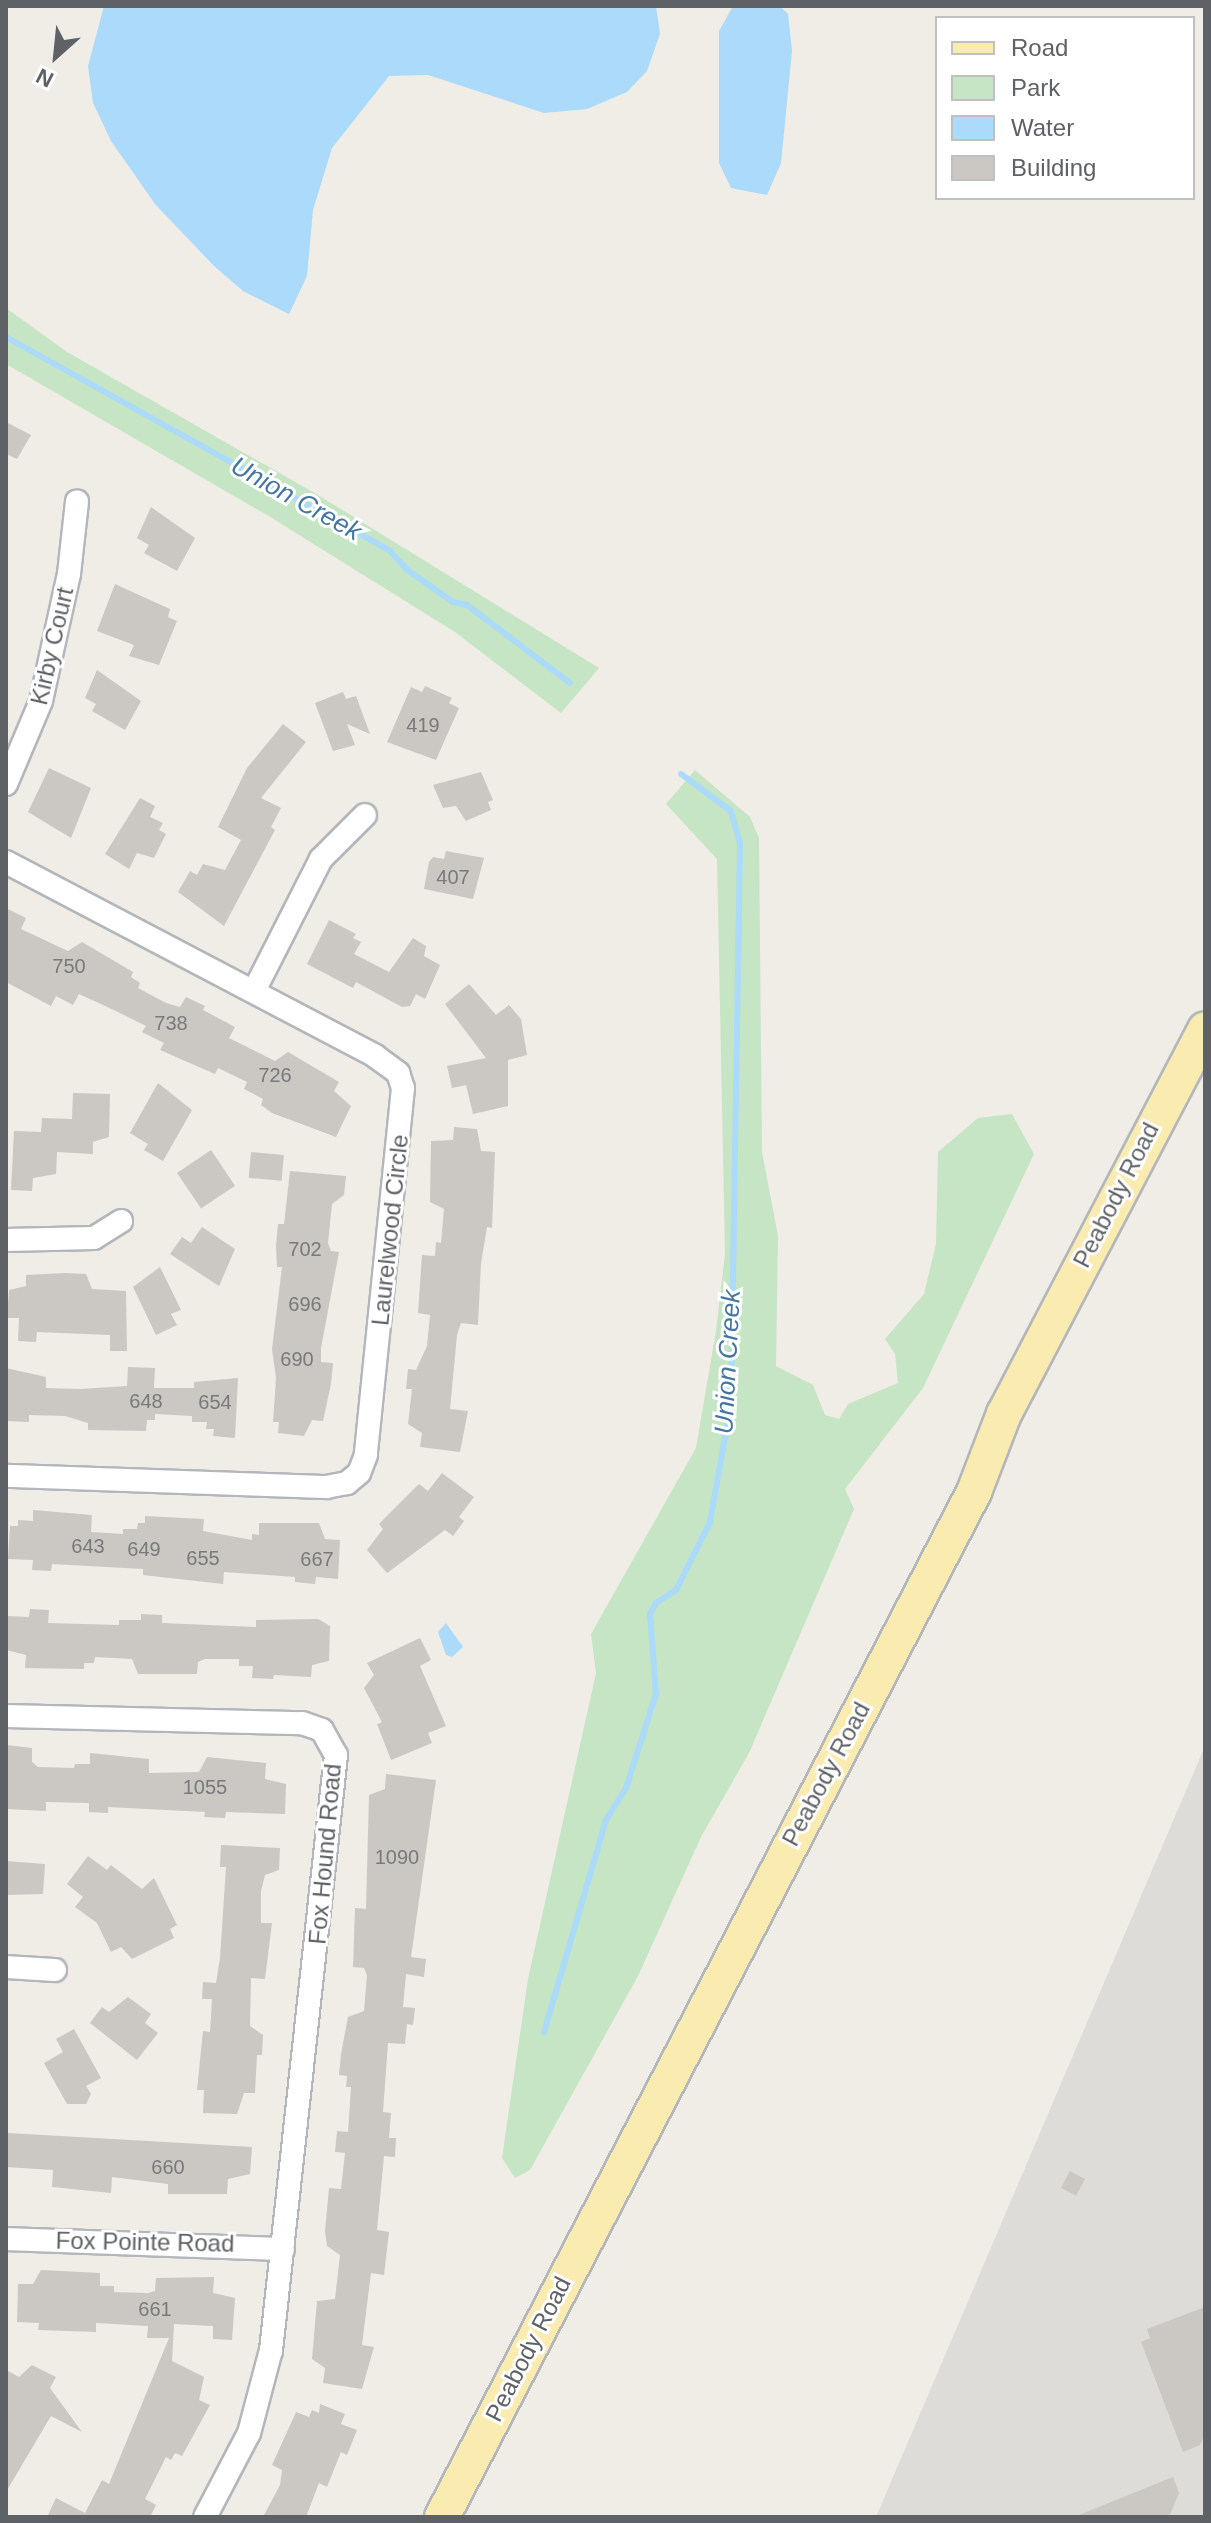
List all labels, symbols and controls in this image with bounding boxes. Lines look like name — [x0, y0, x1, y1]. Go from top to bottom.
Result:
north arrow — [16, 16, 96, 96]
legend — [935, 16, 1195, 200]
text: Road — [1011, 34, 1068, 61]
text: N — [32, 63, 58, 93]
text: Park — [1011, 74, 1060, 101]
text: Water — [1011, 114, 1074, 141]
text: Building — [1011, 154, 1096, 181]
water label: Union Creek — [225, 450, 367, 548]
street label: Kirby Court — [24, 584, 80, 708]
house number: 419 — [406, 713, 440, 737]
house number: 407 — [436, 865, 470, 889]
house number: 750 — [52, 954, 86, 978]
house number: 738 — [154, 1011, 188, 1035]
house number: 726 — [258, 1063, 292, 1087]
street label: Peabody Road — [1067, 1118, 1165, 1272]
street label: Laurelwood Circle — [366, 1133, 414, 1327]
house number: 702 — [288, 1237, 322, 1261]
water label: Union Creek — [709, 1289, 747, 1435]
house number: 696 — [288, 1292, 322, 1316]
house number: 690 — [280, 1347, 314, 1371]
house number: 648 — [129, 1389, 163, 1413]
house number: 654 — [198, 1390, 232, 1414]
house number: 643 — [71, 1534, 105, 1558]
house number: 649 — [127, 1537, 161, 1561]
house number: 655 — [186, 1546, 220, 1570]
house number: 667 — [300, 1547, 334, 1571]
street label: Peabody Road — [776, 1697, 876, 1851]
street label: Fox Hound Road — [303, 1762, 347, 1946]
house number: 1055 — [183, 1775, 227, 1799]
house number: 1090 — [375, 1845, 419, 1869]
house number: 660 — [151, 2155, 185, 2179]
street label: Fox Pointe Road — [55, 2226, 235, 2258]
street label: Peabody Road — [479, 2272, 577, 2426]
house number: 661 — [138, 2297, 172, 2321]

